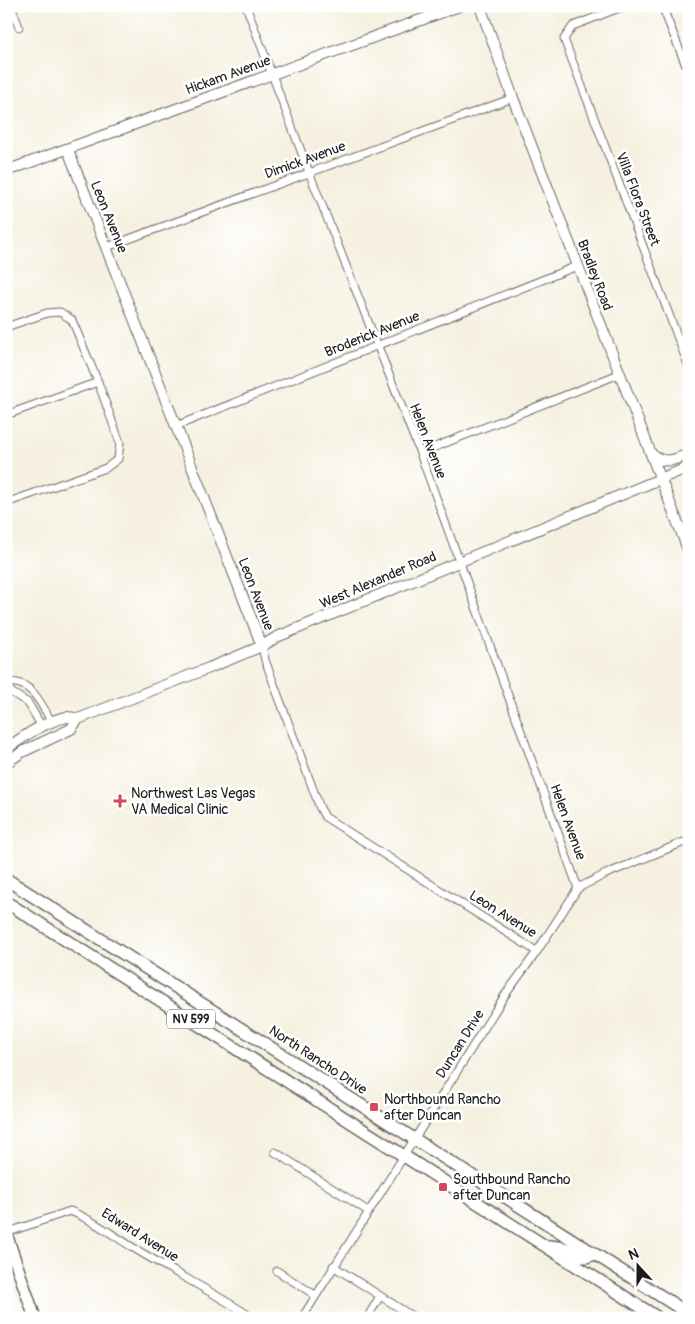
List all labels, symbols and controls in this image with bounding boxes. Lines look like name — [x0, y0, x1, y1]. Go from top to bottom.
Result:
street label: Hickam Avenue — [183, 52, 273, 98]
street label: Dimick Avenue — [262, 137, 348, 183]
street label: Villa Flora Street — [612, 150, 664, 249]
street label: Leon Avenue — [87, 178, 131, 256]
street label: Bradley Road — [574, 237, 616, 313]
street label: Broderick Avenue — [322, 307, 422, 361]
street label: Helen Avenue — [406, 401, 450, 481]
street label: West Alexander Road — [317, 548, 439, 612]
street label: Leon Avenue — [234, 555, 278, 633]
street label: Helen Avenue — [546, 782, 590, 862]
place label: Northwest Las Vegas VA Medical Clinic — [131, 785, 256, 818]
marker: Northwest Las Vegas VA Medical Clinic — [113, 794, 127, 808]
street label: Leon Avenue — [466, 887, 540, 941]
street label: Duncan Drive — [432, 1007, 488, 1081]
road number: NV 599 — [167, 1010, 215, 1028]
street label: North Rancho Drive — [266, 1022, 370, 1098]
place label: Northbound Rancho after Duncan — [384, 1091, 501, 1124]
marker: Northbound Rancho after Duncan — [368, 1101, 380, 1113]
place label: Southbound Rancho after Duncan — [453, 1171, 571, 1204]
marker: Southbound Rancho after Duncan — [437, 1181, 449, 1193]
street label: Edward Avenue — [98, 1205, 182, 1266]
north arrow — [612, 1242, 662, 1292]
text: N — [626, 1245, 641, 1264]

